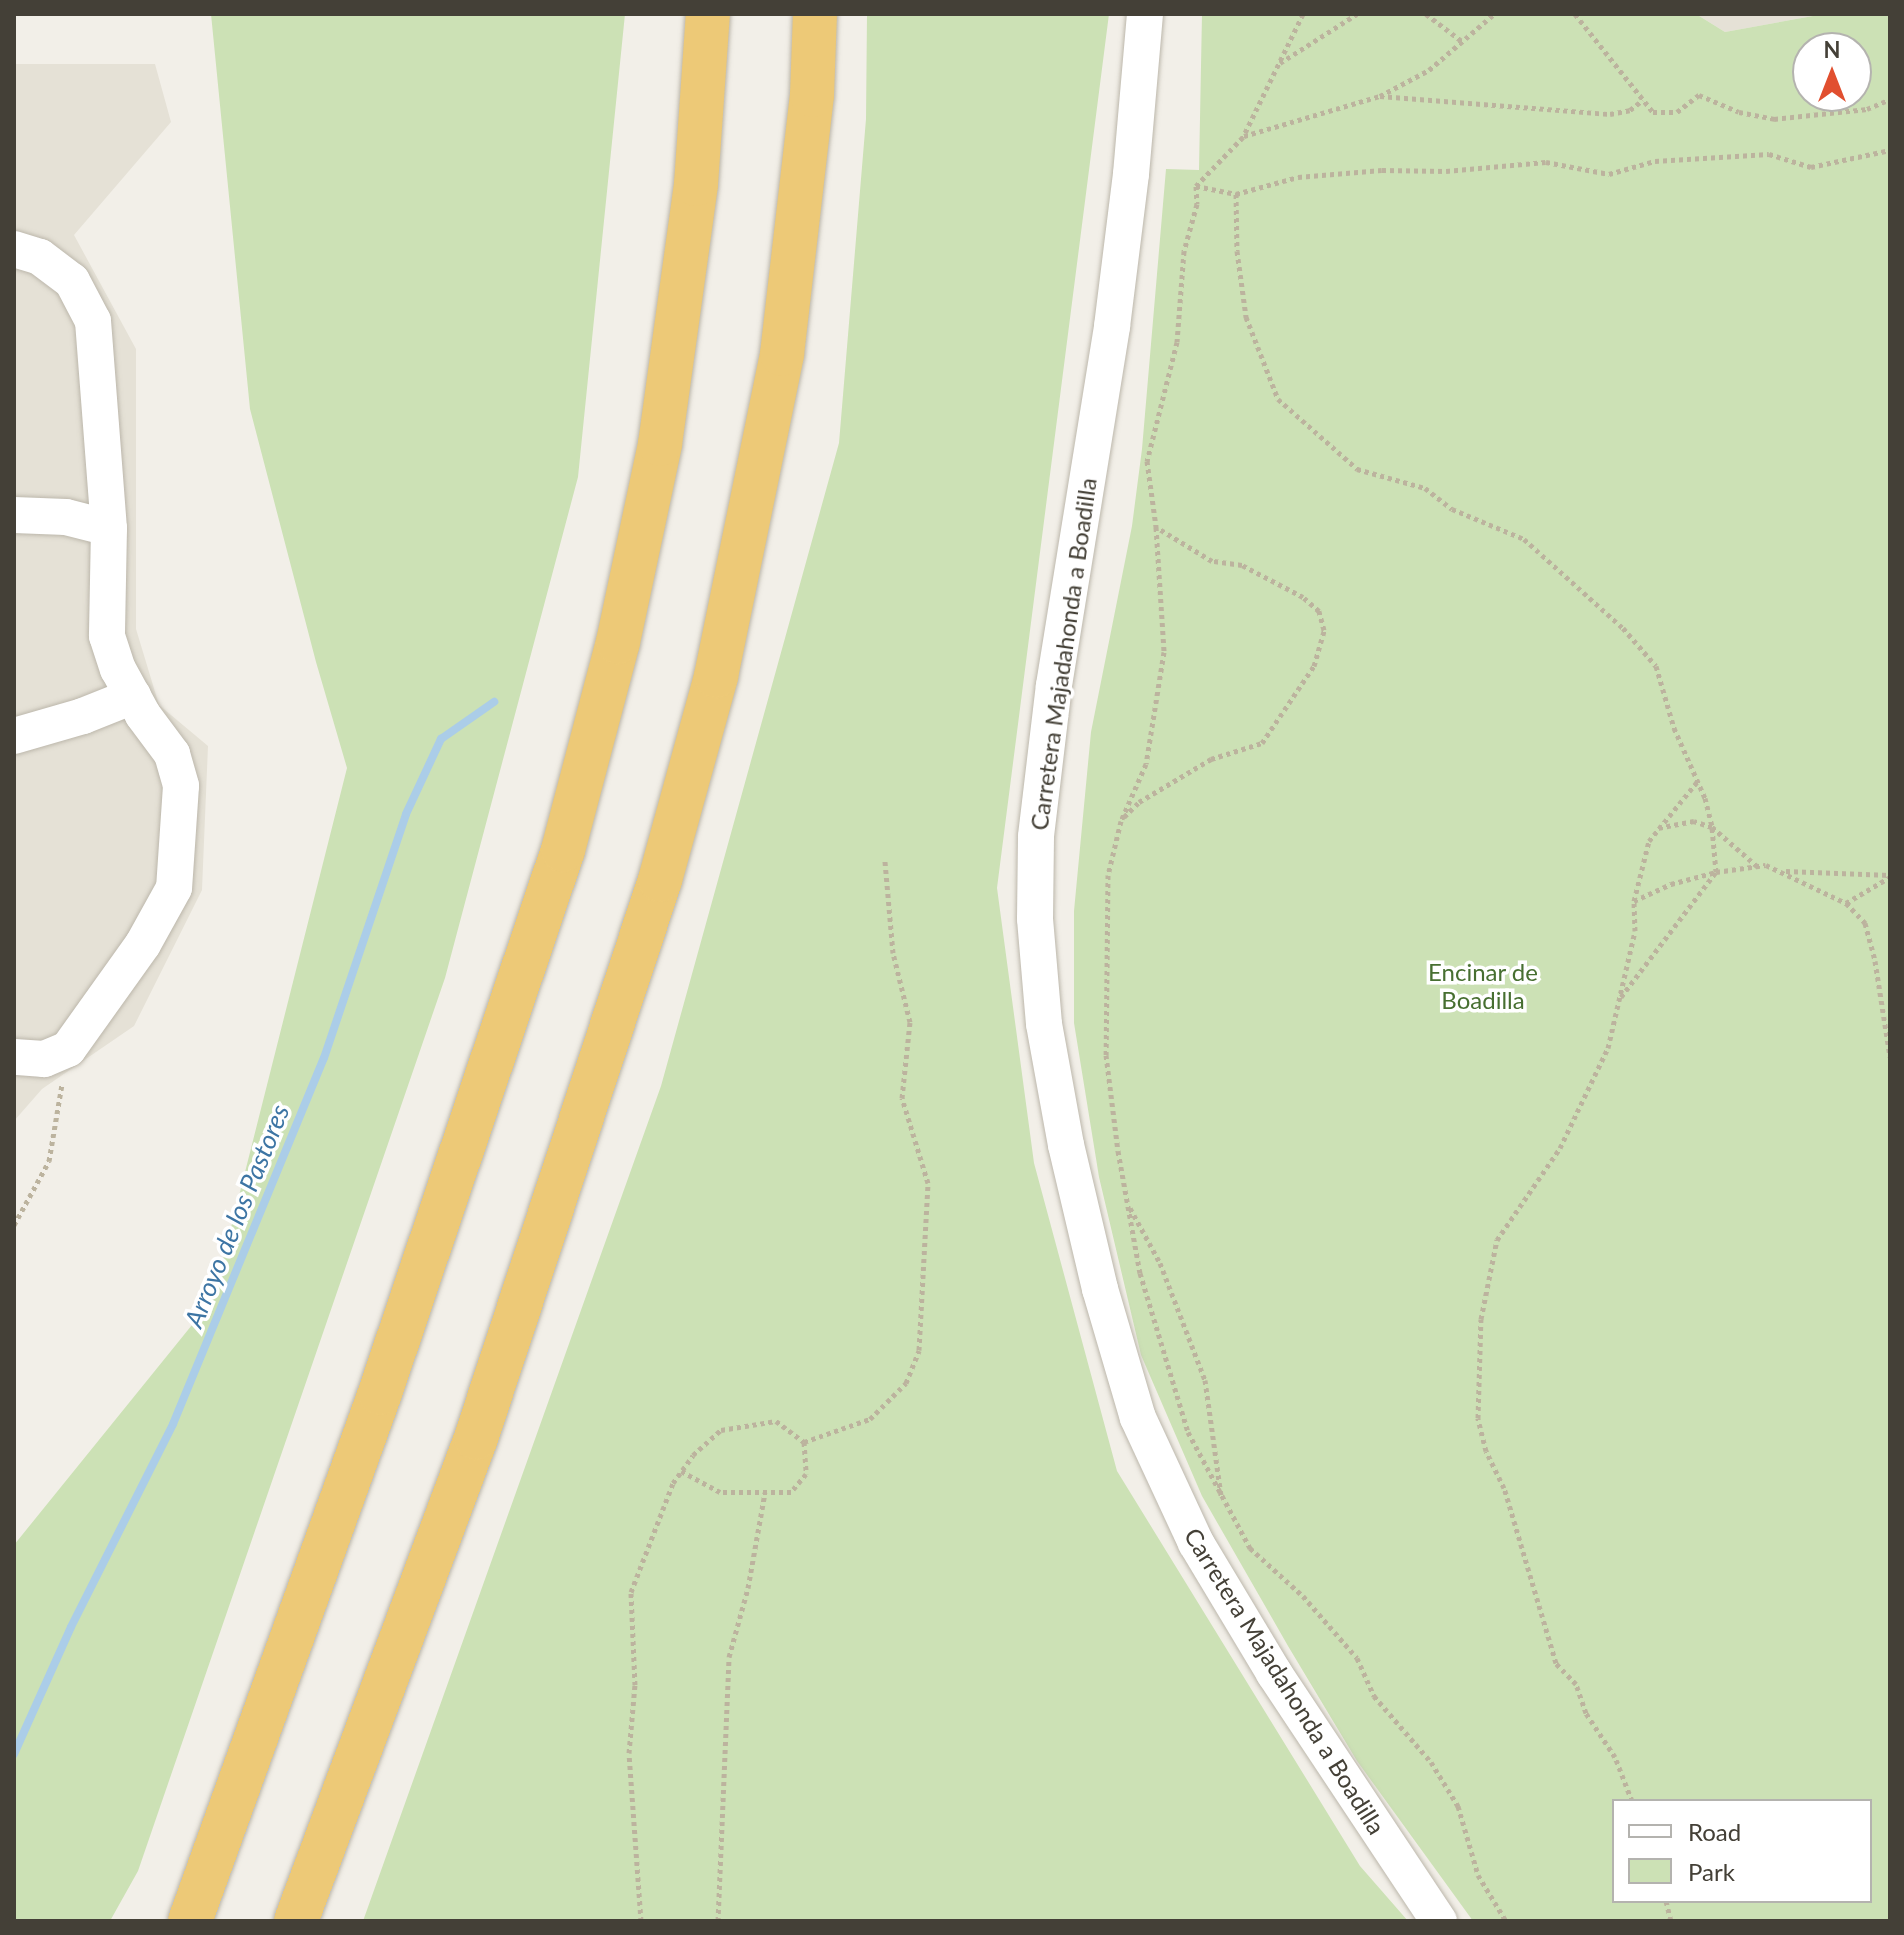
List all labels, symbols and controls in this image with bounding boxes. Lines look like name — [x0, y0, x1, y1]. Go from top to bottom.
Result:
north arrow — [1792, 32, 1872, 112]
text: N — [1824, 36, 1840, 63]
street label: Carretera Majadahonda a Boadilla — [1024, 476, 1102, 832]
park label: Encinar de Boadilla — [1428, 958, 1538, 1014]
water label: Arroyo de los Pastores — [178, 1100, 296, 1332]
street label: Carretera Majadahonda a Boadilla — [1179, 1523, 1391, 1839]
legend — [1612, 1799, 1872, 1903]
text: Road — [1688, 1817, 1741, 1846]
text: Park — [1688, 1857, 1735, 1886]

